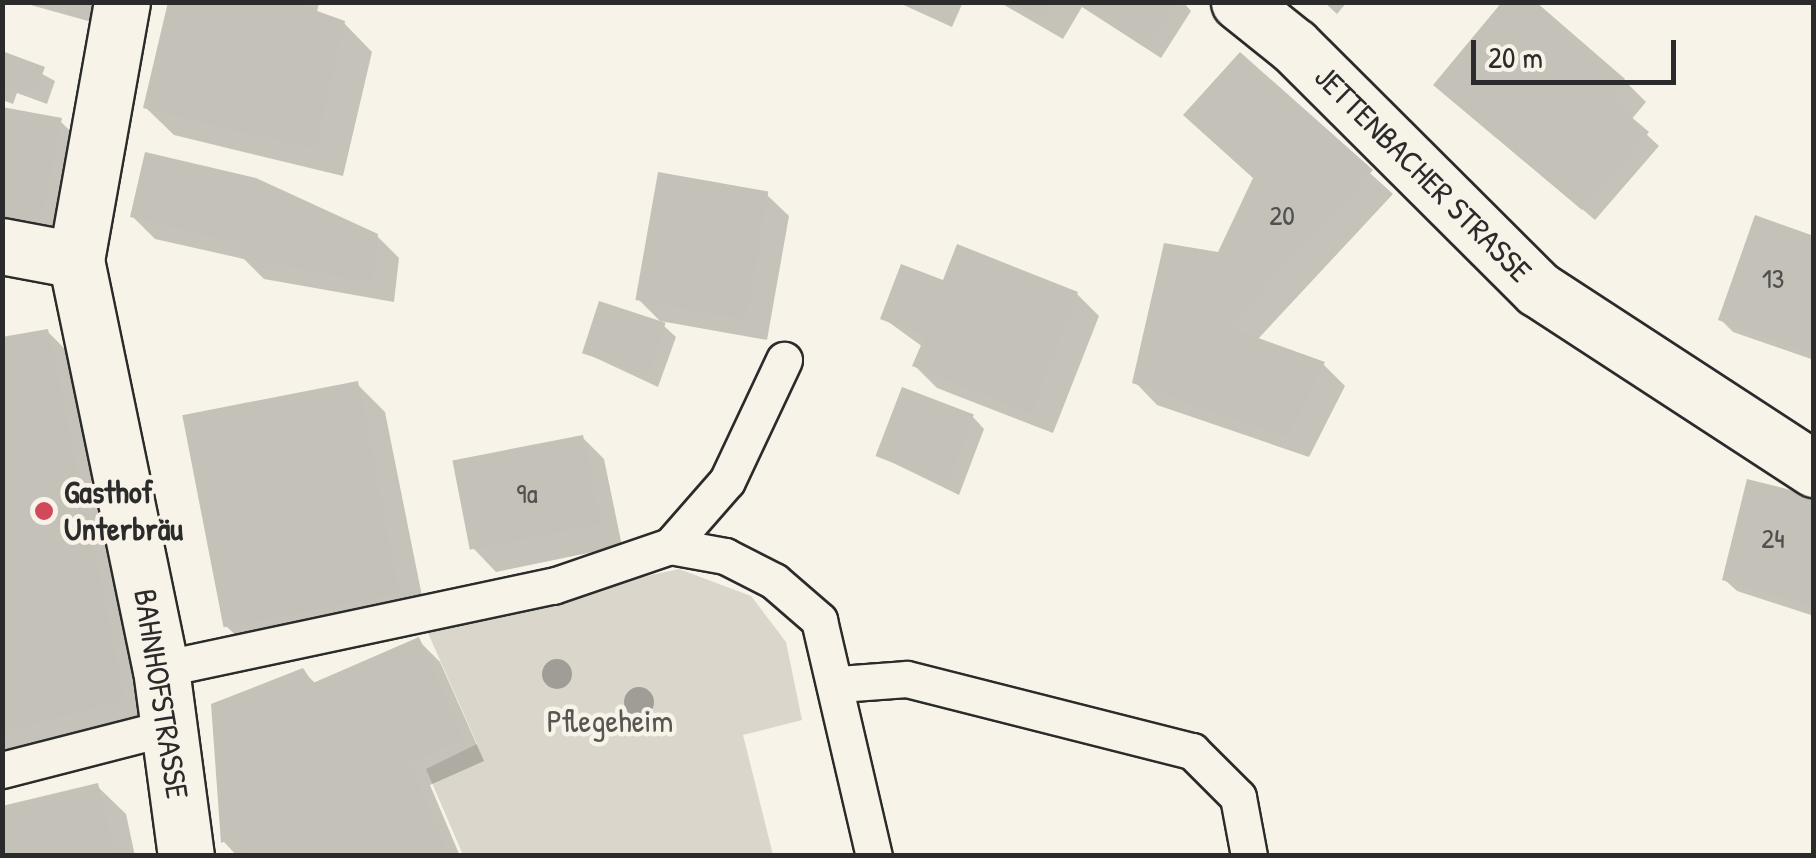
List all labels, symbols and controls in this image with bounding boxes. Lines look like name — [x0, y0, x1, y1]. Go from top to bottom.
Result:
scale bar — [1476, 20, 1681, 82]
text: 20 m — [1488, 37, 1543, 77]
street label: JETTENBACHER STRASSE — [1307, 58, 1539, 290]
house number: 20 — [1269, 198, 1295, 232]
house number: 13 — [1762, 261, 1784, 295]
place label: Gasthof Unterbräu — [64, 474, 183, 549]
house number: 9a — [516, 476, 538, 510]
marker: Gasthof Unterbräu — [33, 500, 55, 522]
house number: 24 — [1761, 521, 1785, 555]
street label: BAHNHOFSTRASSE — [125, 586, 197, 802]
park label: Pflegeheim — [547, 702, 673, 740]

